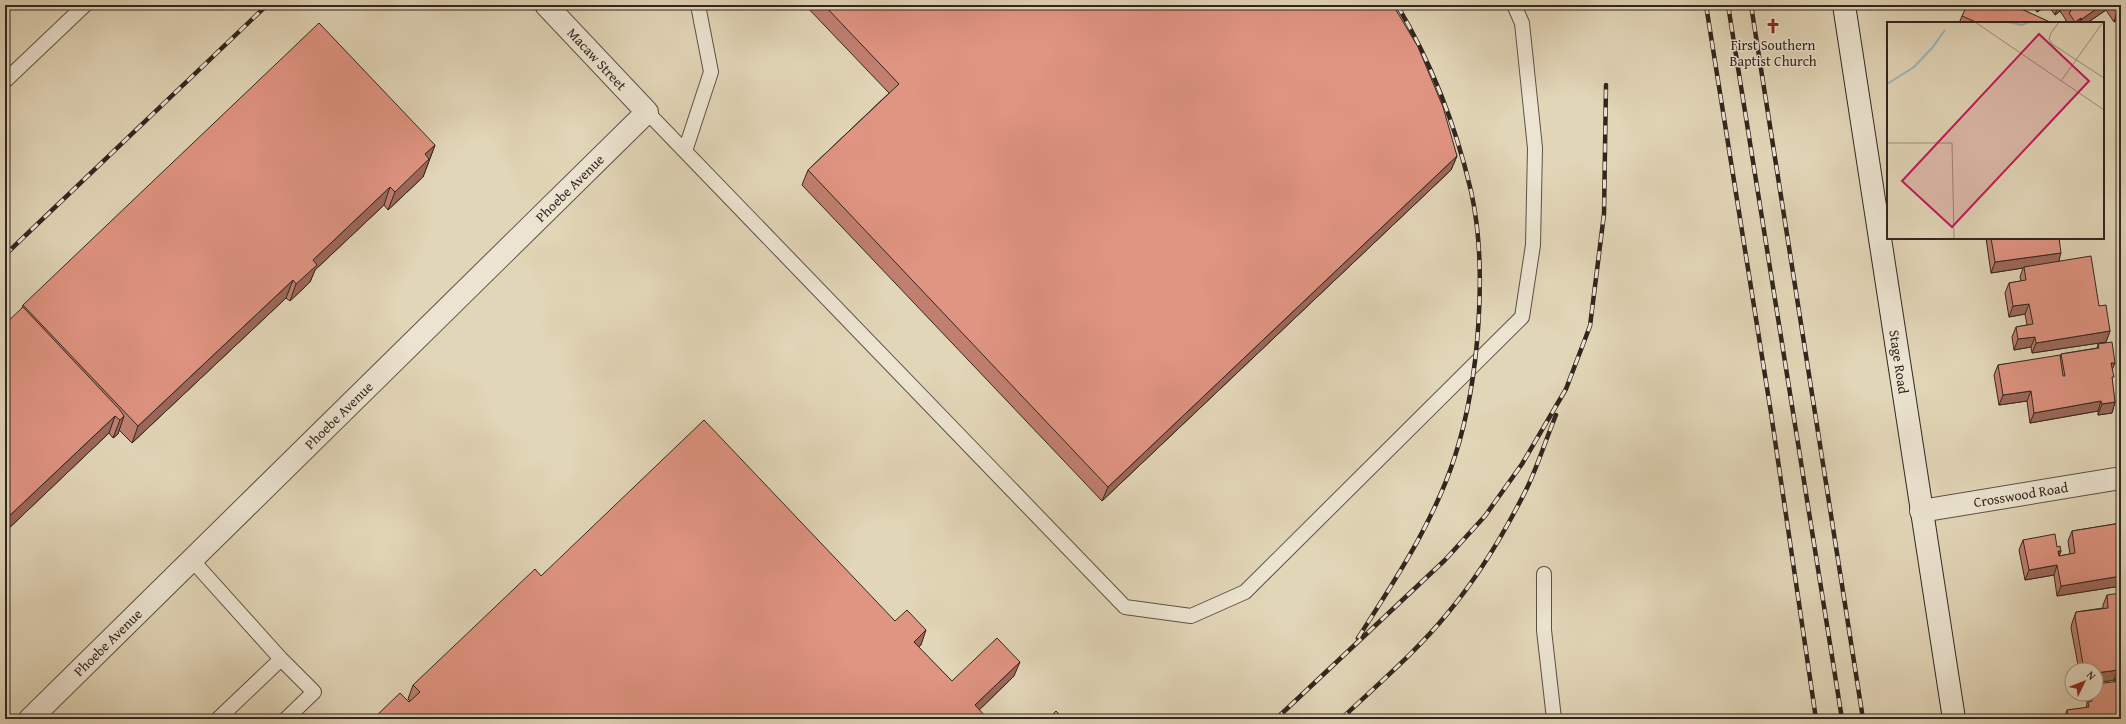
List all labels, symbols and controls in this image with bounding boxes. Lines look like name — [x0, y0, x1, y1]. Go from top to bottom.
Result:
church icon: First Southern Baptist Church — [1764, 17, 1782, 35]
inset map — [1887, 22, 2104, 239]
street label: Macaw Street — [563, 23, 631, 95]
place label: First Southern Baptist Church — [1729, 35, 1817, 71]
street label: Phoebe Avenue — [531, 149, 609, 226]
street label: Stage Road — [1884, 328, 1914, 396]
street label: Phoebe Avenue — [300, 377, 378, 454]
street label: Crosswood Road — [1972, 477, 2070, 512]
street label: Phoebe Avenue — [69, 604, 147, 681]
north arrow — [2064, 662, 2104, 702]
text: N — [2083, 667, 2100, 684]

